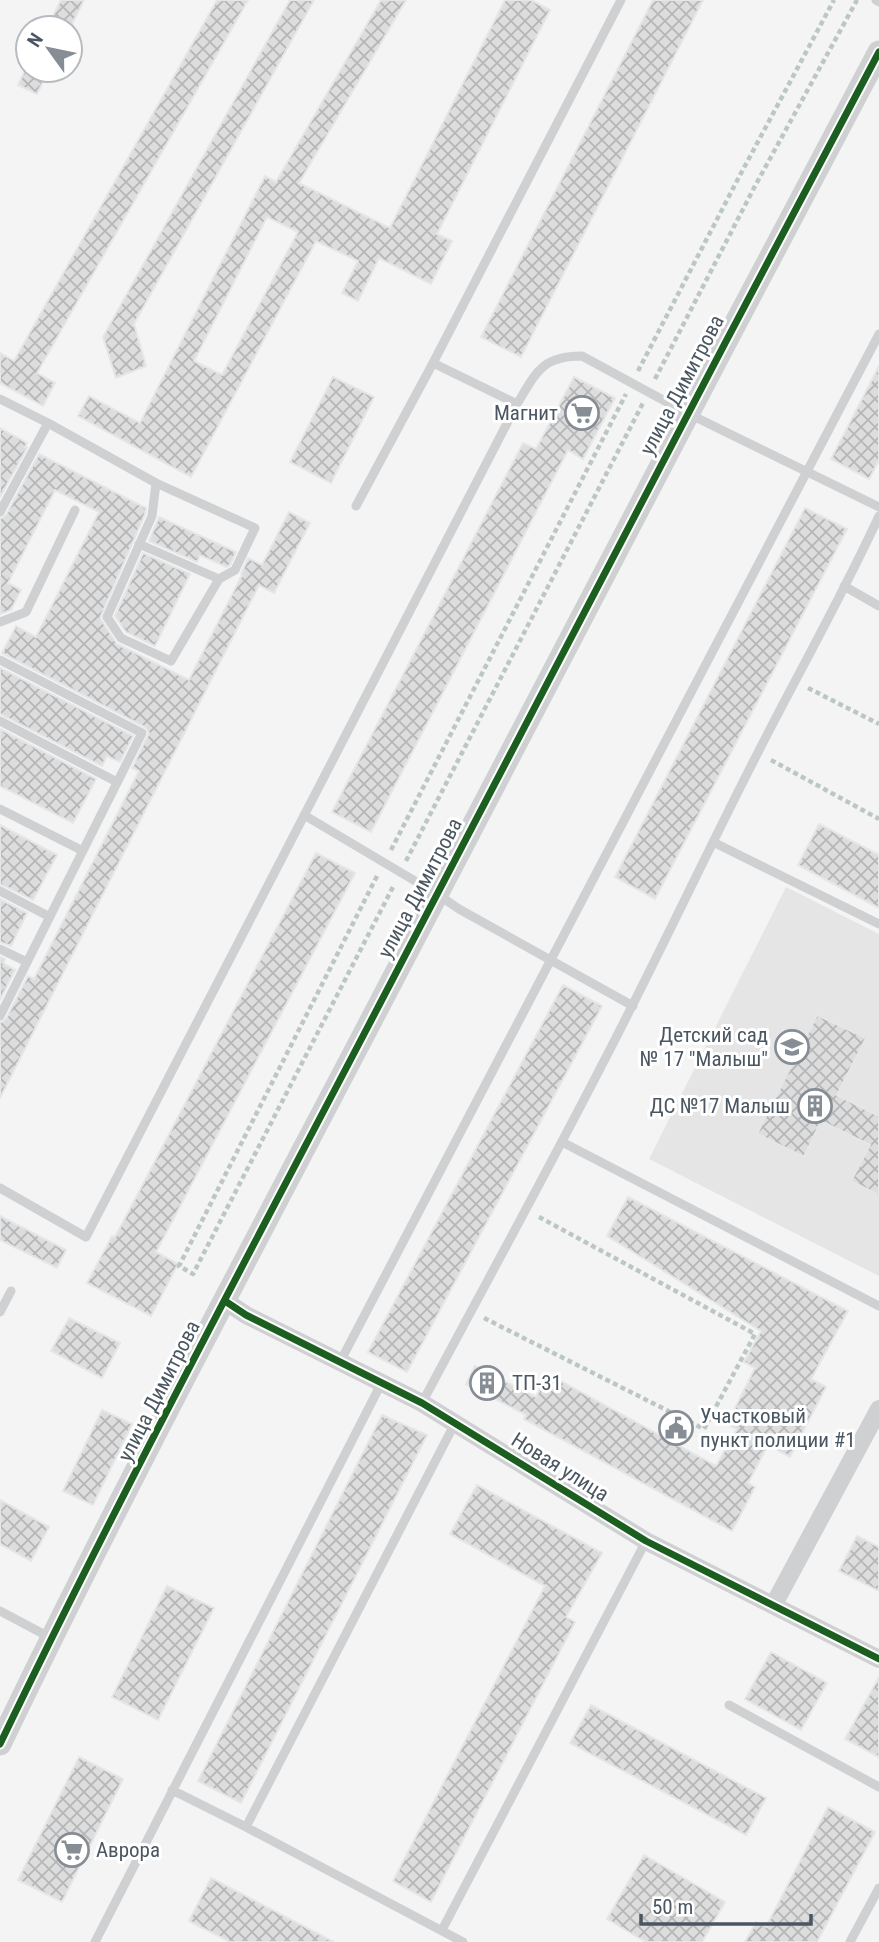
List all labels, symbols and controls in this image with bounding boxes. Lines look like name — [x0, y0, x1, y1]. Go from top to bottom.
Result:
north arrow — [14, 14, 84, 84]
text: N — [22, 29, 48, 51]
street label: улица Димитрова — [635, 311, 729, 459]
supermarket icon: Магнит — [563, 394, 601, 432]
place label: Магнит — [494, 401, 558, 425]
street label: улица Димитрова — [373, 814, 467, 962]
place label: Детский сад № 17 "Малыш" — [640, 1023, 768, 1071]
school or university icon: Детский сад № 17 "Малыш" — [773, 1028, 811, 1066]
building icon: ДС №17 Малыш — [796, 1087, 834, 1125]
place label: ДС №17 Малыш — [650, 1094, 790, 1118]
street label: улица Димитрова — [113, 1317, 205, 1465]
building icon: ТП-31 — [468, 1364, 506, 1402]
place label: ТП-31 — [512, 1371, 562, 1395]
place label: Участковый пункт полиции #1 — [700, 1404, 856, 1452]
public building icon: Участковый пункт полиции #1 — [657, 1409, 695, 1447]
street label: Новая улица — [507, 1428, 613, 1506]
supermarket icon: Аврора — [53, 1831, 91, 1869]
place label: Аврора — [96, 1838, 160, 1862]
scale bar — [641, 1882, 811, 1926]
text: 50 m — [652, 1895, 693, 1919]

